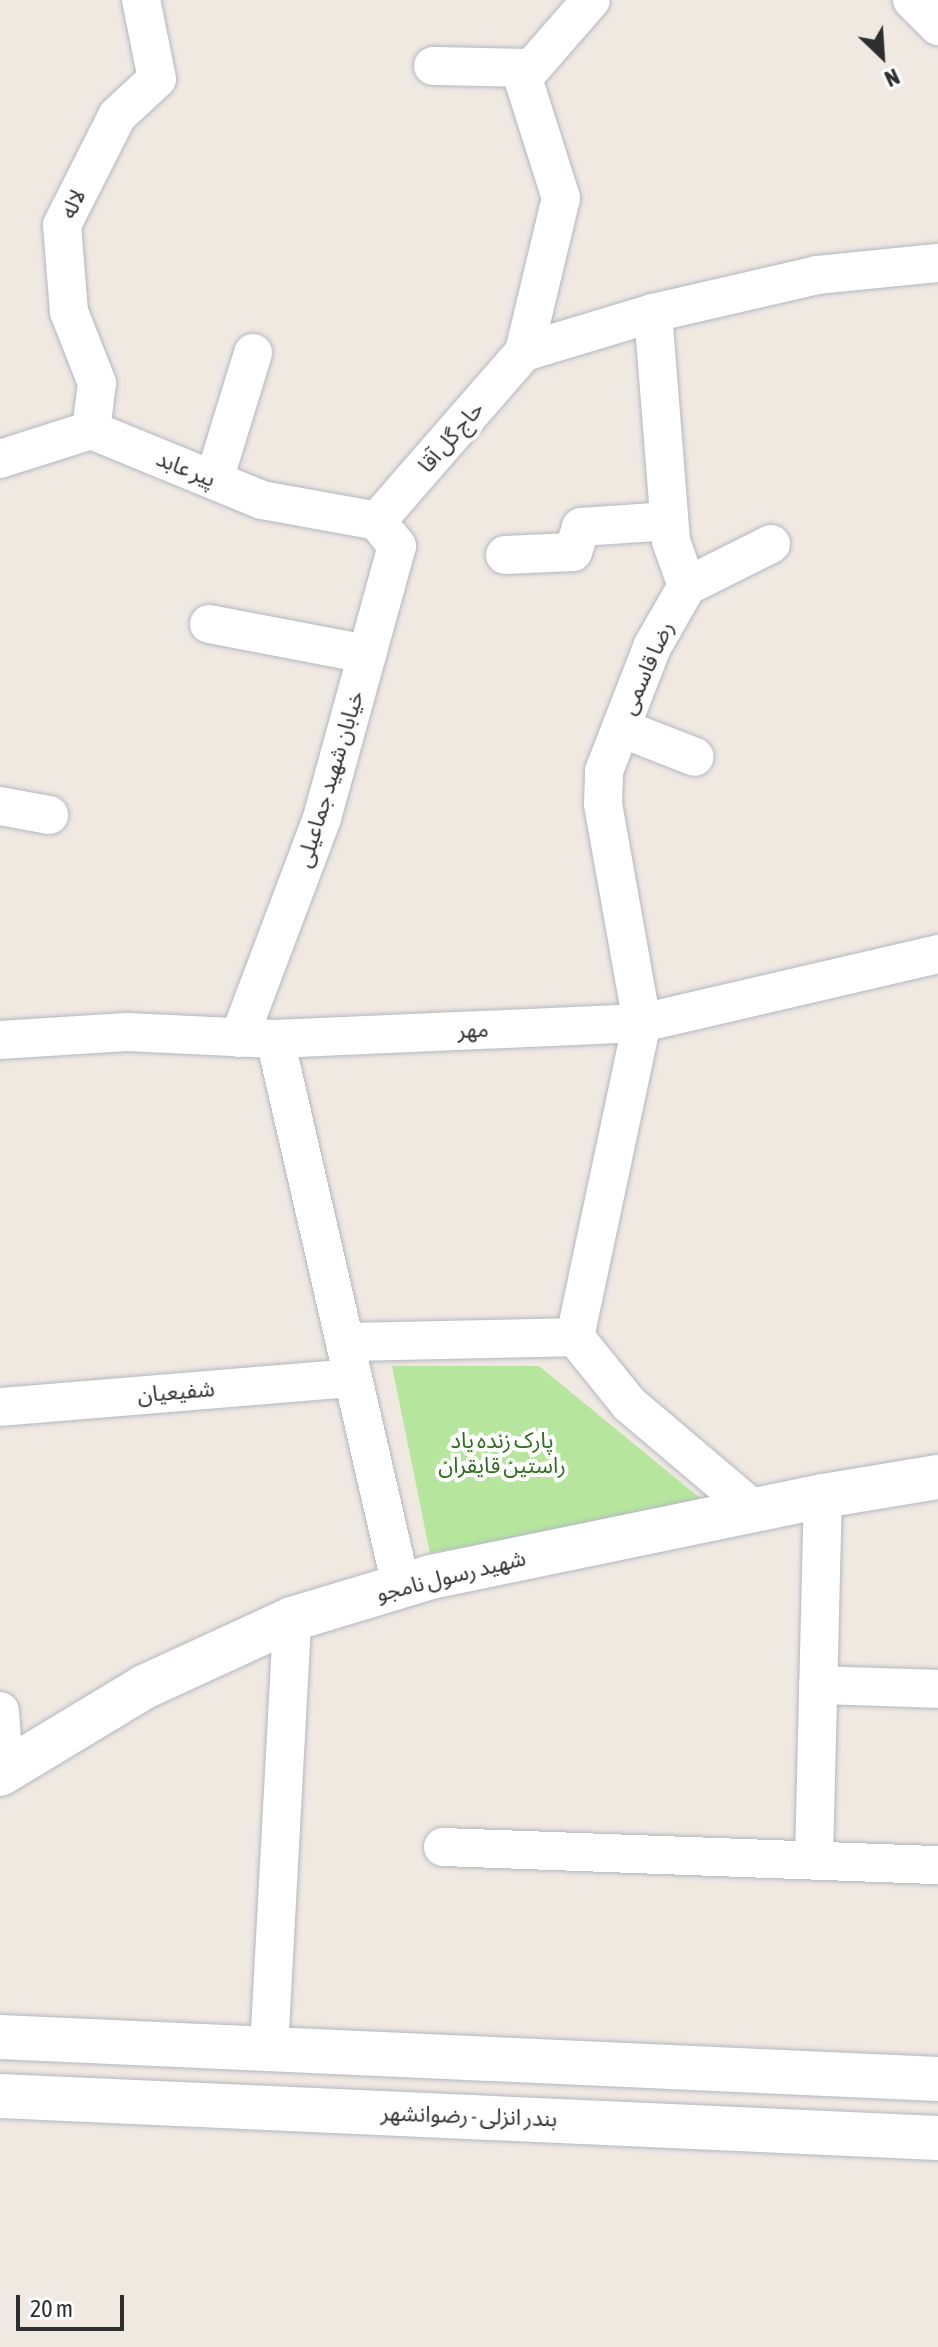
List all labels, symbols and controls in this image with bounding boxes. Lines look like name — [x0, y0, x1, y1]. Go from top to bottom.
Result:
north arrow — [842, 16, 922, 96]
text: N — [881, 63, 904, 92]
street label: لاله — [55, 185, 91, 223]
street label: حاج گل آقا — [413, 396, 489, 478]
street label: پیر عابد — [152, 445, 220, 493]
street label: رضا قاسمی — [615, 617, 679, 719]
street label: خیابان شهید جماعیلی — [291, 687, 369, 871]
street label: مهر — [457, 1016, 489, 1044]
street label: شفیعیان — [136, 1375, 216, 1409]
park label: پارک زنده یاد راستین قایقران — [438, 1427, 566, 1478]
street label: شهید رسول نامجو — [374, 1545, 528, 1607]
street label: بندر انزلی - رضوانشهر — [380, 2100, 558, 2132]
scale bar — [20, 2279, 128, 2329]
text: 20 m — [30, 2295, 73, 2322]

